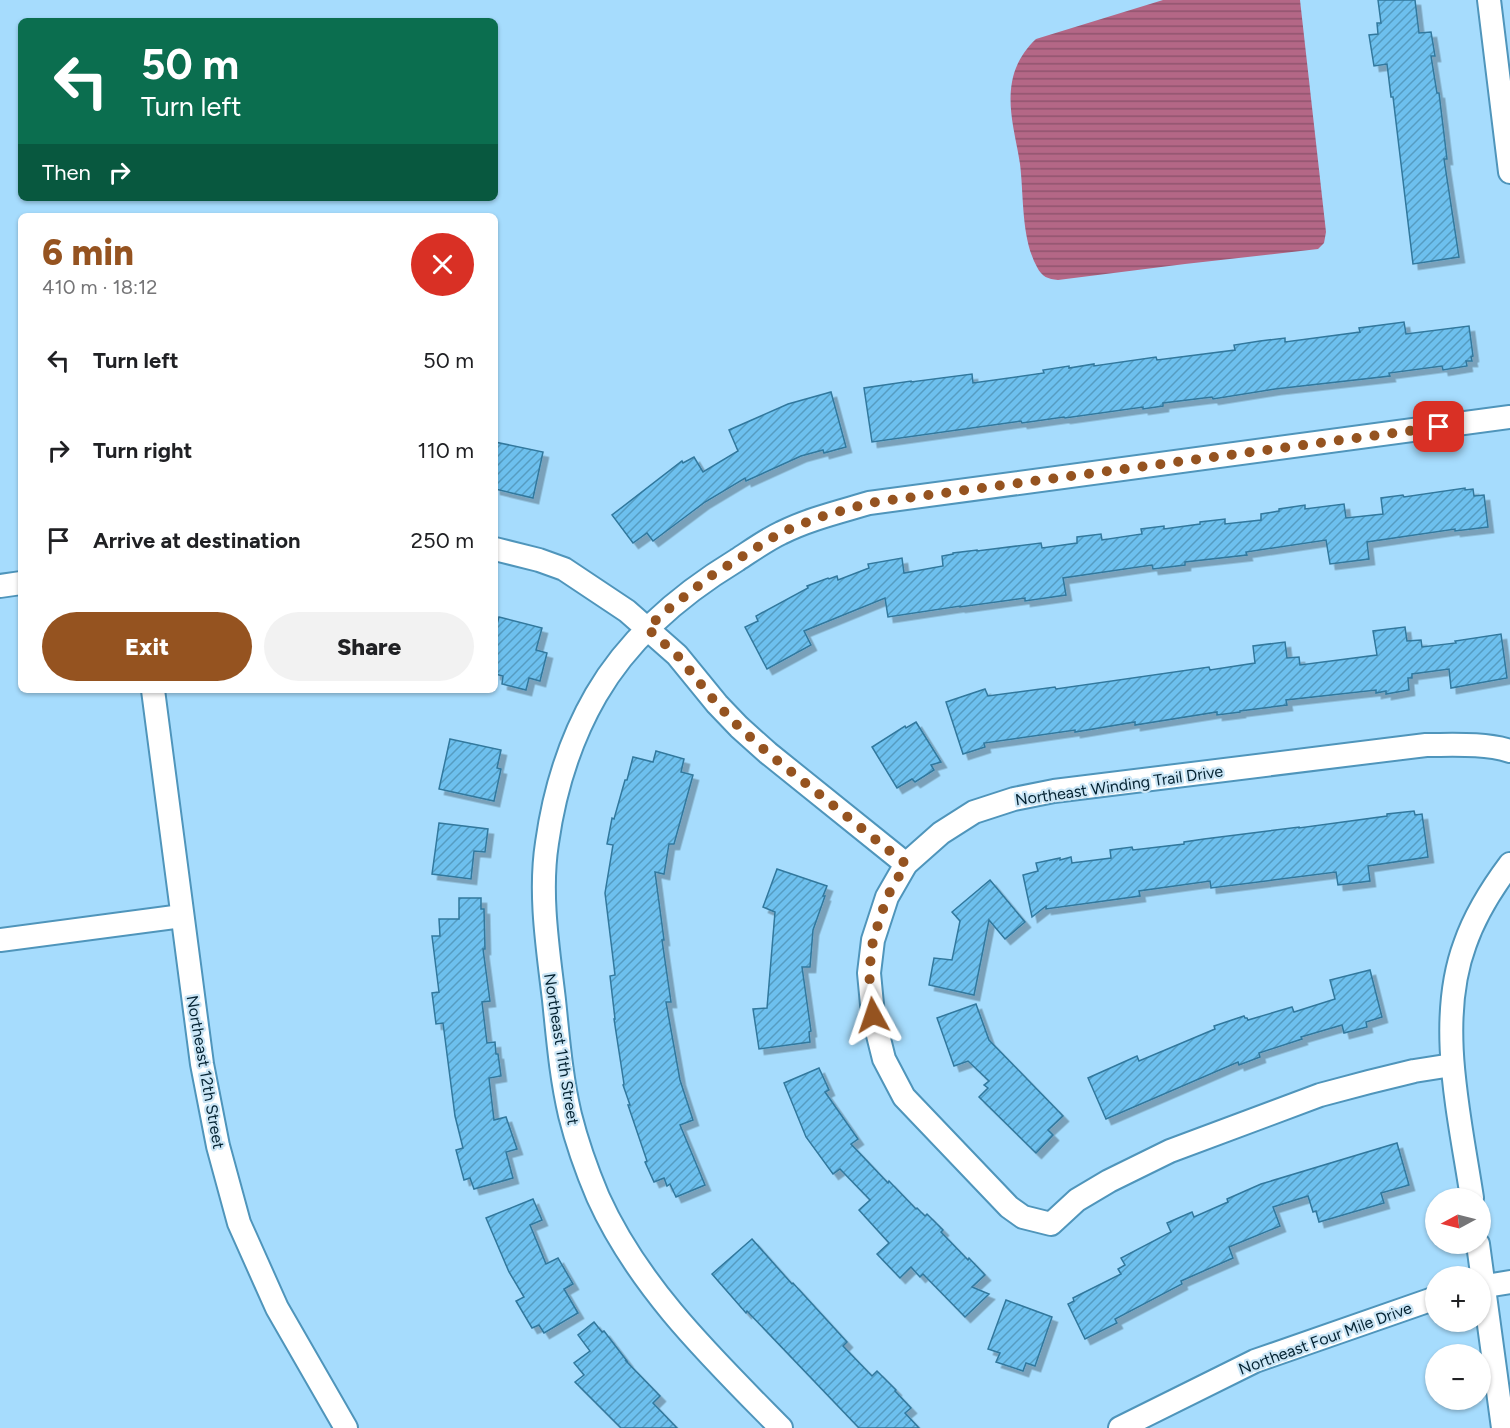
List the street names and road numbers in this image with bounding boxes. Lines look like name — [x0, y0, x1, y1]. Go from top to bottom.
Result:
street label: Northeast Winding Trail Drive — [1014, 761, 1224, 809]
street label: Northeast 11th Street — [540, 972, 583, 1126]
street label: Northeast 12th Street — [183, 994, 228, 1150]
street label: Northeast Four Mile Drive — [1236, 1298, 1415, 1379]

